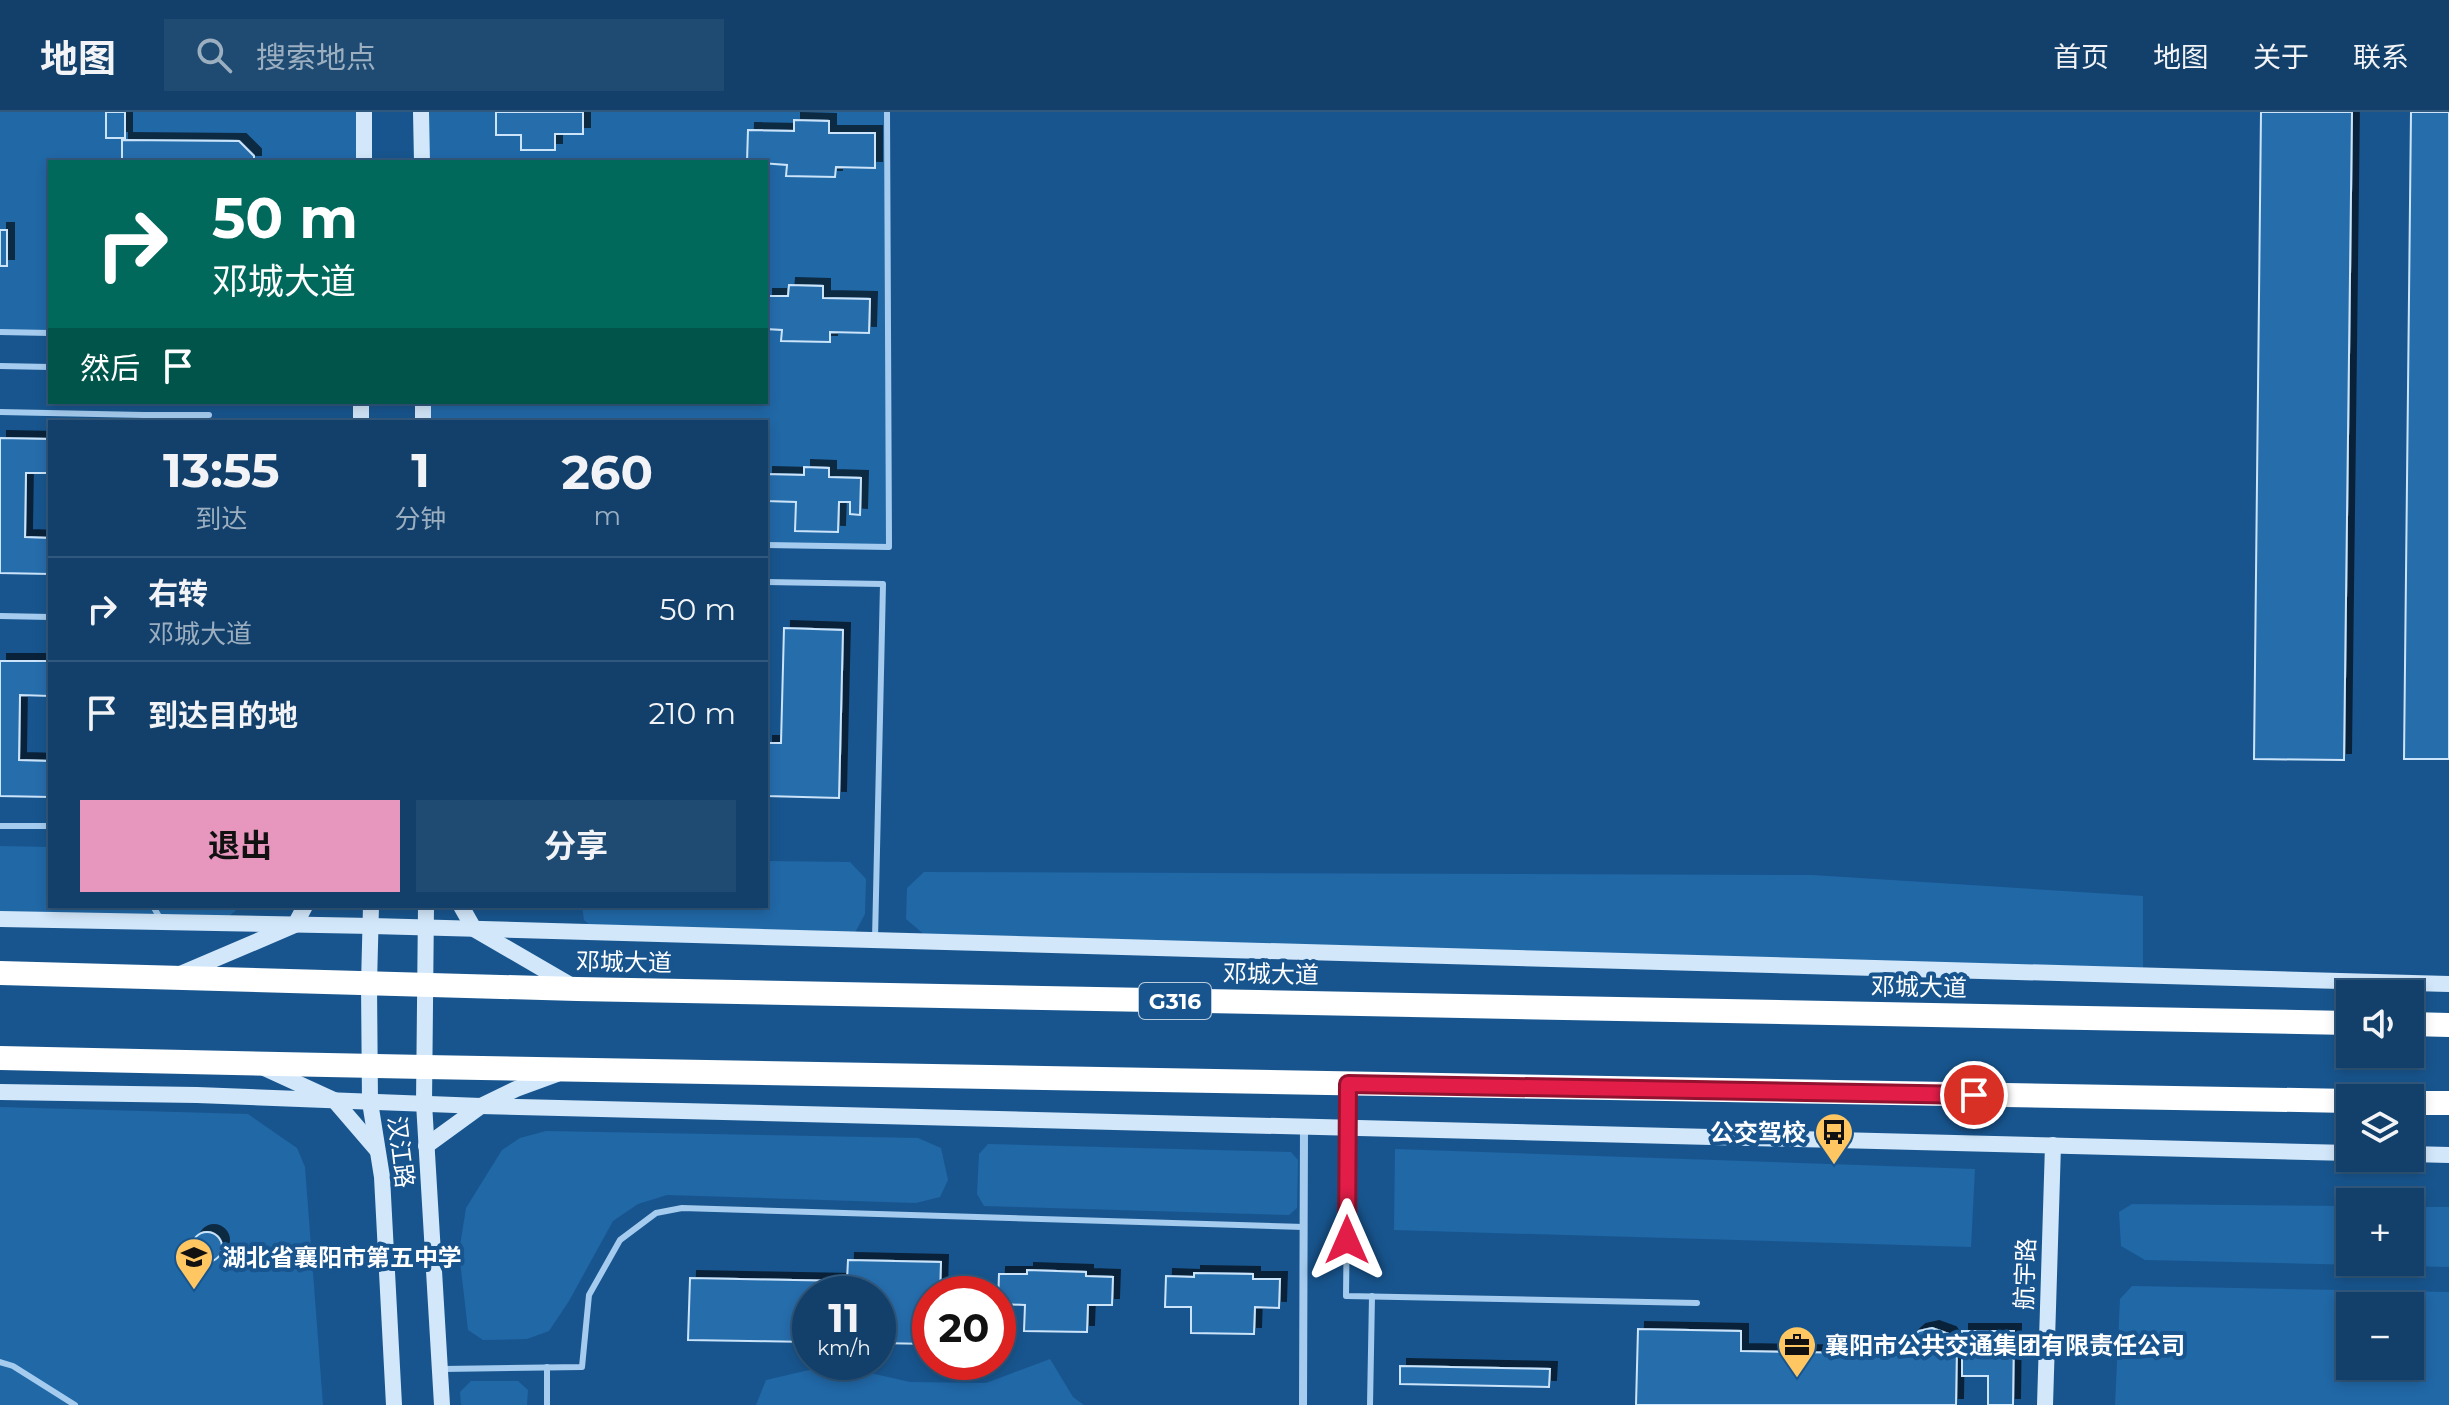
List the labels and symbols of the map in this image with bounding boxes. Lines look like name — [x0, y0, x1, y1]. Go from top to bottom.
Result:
street label: 邓城大道 — [576, 947, 672, 977]
street label: 邓城大道 — [1223, 959, 1319, 989]
street label: 邓城大道 — [1871, 972, 1967, 1002]
road number: G316 — [1139, 983, 1211, 1019]
pin — [1940, 1061, 2008, 1129]
bus stop icon: 公交驾校 — [1813, 1111, 1855, 1166]
street label: 汉江路 — [382, 1115, 420, 1189]
place label: 公交驾校 — [1710, 1118, 1806, 1147]
position arrow — [1305, 1198, 1389, 1282]
school or university icon: 湖北省襄阳市第五中学 — [173, 1236, 215, 1291]
street label: 航宇路 — [2009, 1238, 2041, 1310]
place label: 湖北省襄阳市第五中学 — [222, 1243, 462, 1272]
speed limit sign: 20 — [912, 1276, 1016, 1380]
office icon: 襄阳市公共交通集团有限责任公司 — [1776, 1324, 1818, 1379]
place label: 襄阳市公共交通集团有限责任公司 — [1825, 1331, 2185, 1360]

